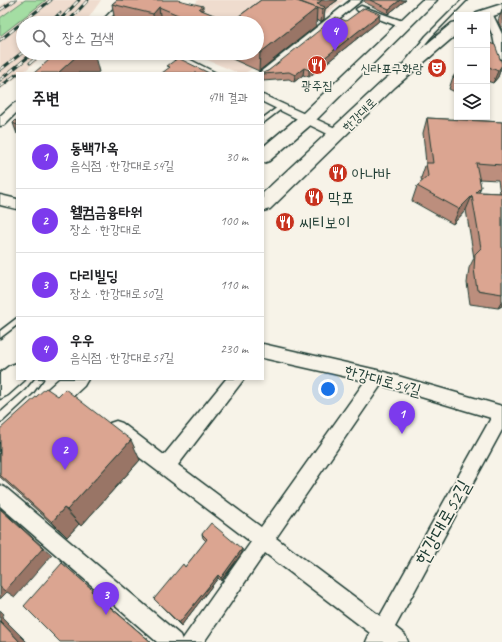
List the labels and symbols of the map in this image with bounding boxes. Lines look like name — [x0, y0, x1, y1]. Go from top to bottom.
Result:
pin: 4 — [322, 18, 348, 51]
restaurant icon: 광주집 — [306, 54, 328, 76]
theatre icon: 신라표구화랑 — [426, 57, 448, 79]
place label: 신라표구화랑 — [360, 61, 424, 77]
place label: 광주집 — [301, 78, 333, 94]
street label: 한강대로 — [339, 94, 380, 135]
restaurant icon: 아나바 — [327, 162, 349, 184]
place label: 아나바 — [352, 164, 391, 184]
restaurant icon: 막포 — [303, 186, 325, 208]
place label: 막포 — [328, 188, 354, 208]
restaurant icon: 씨티보이 — [274, 211, 296, 233]
place label: 씨티보이 — [299, 213, 351, 233]
street label: 한강대로54길 — [342, 361, 423, 401]
your location — [318, 379, 338, 399]
pin: 1 — [389, 401, 415, 434]
pin: 2 — [52, 437, 78, 470]
street label: 한강대로52길 — [410, 476, 476, 569]
pin: 3 — [93, 582, 119, 615]

